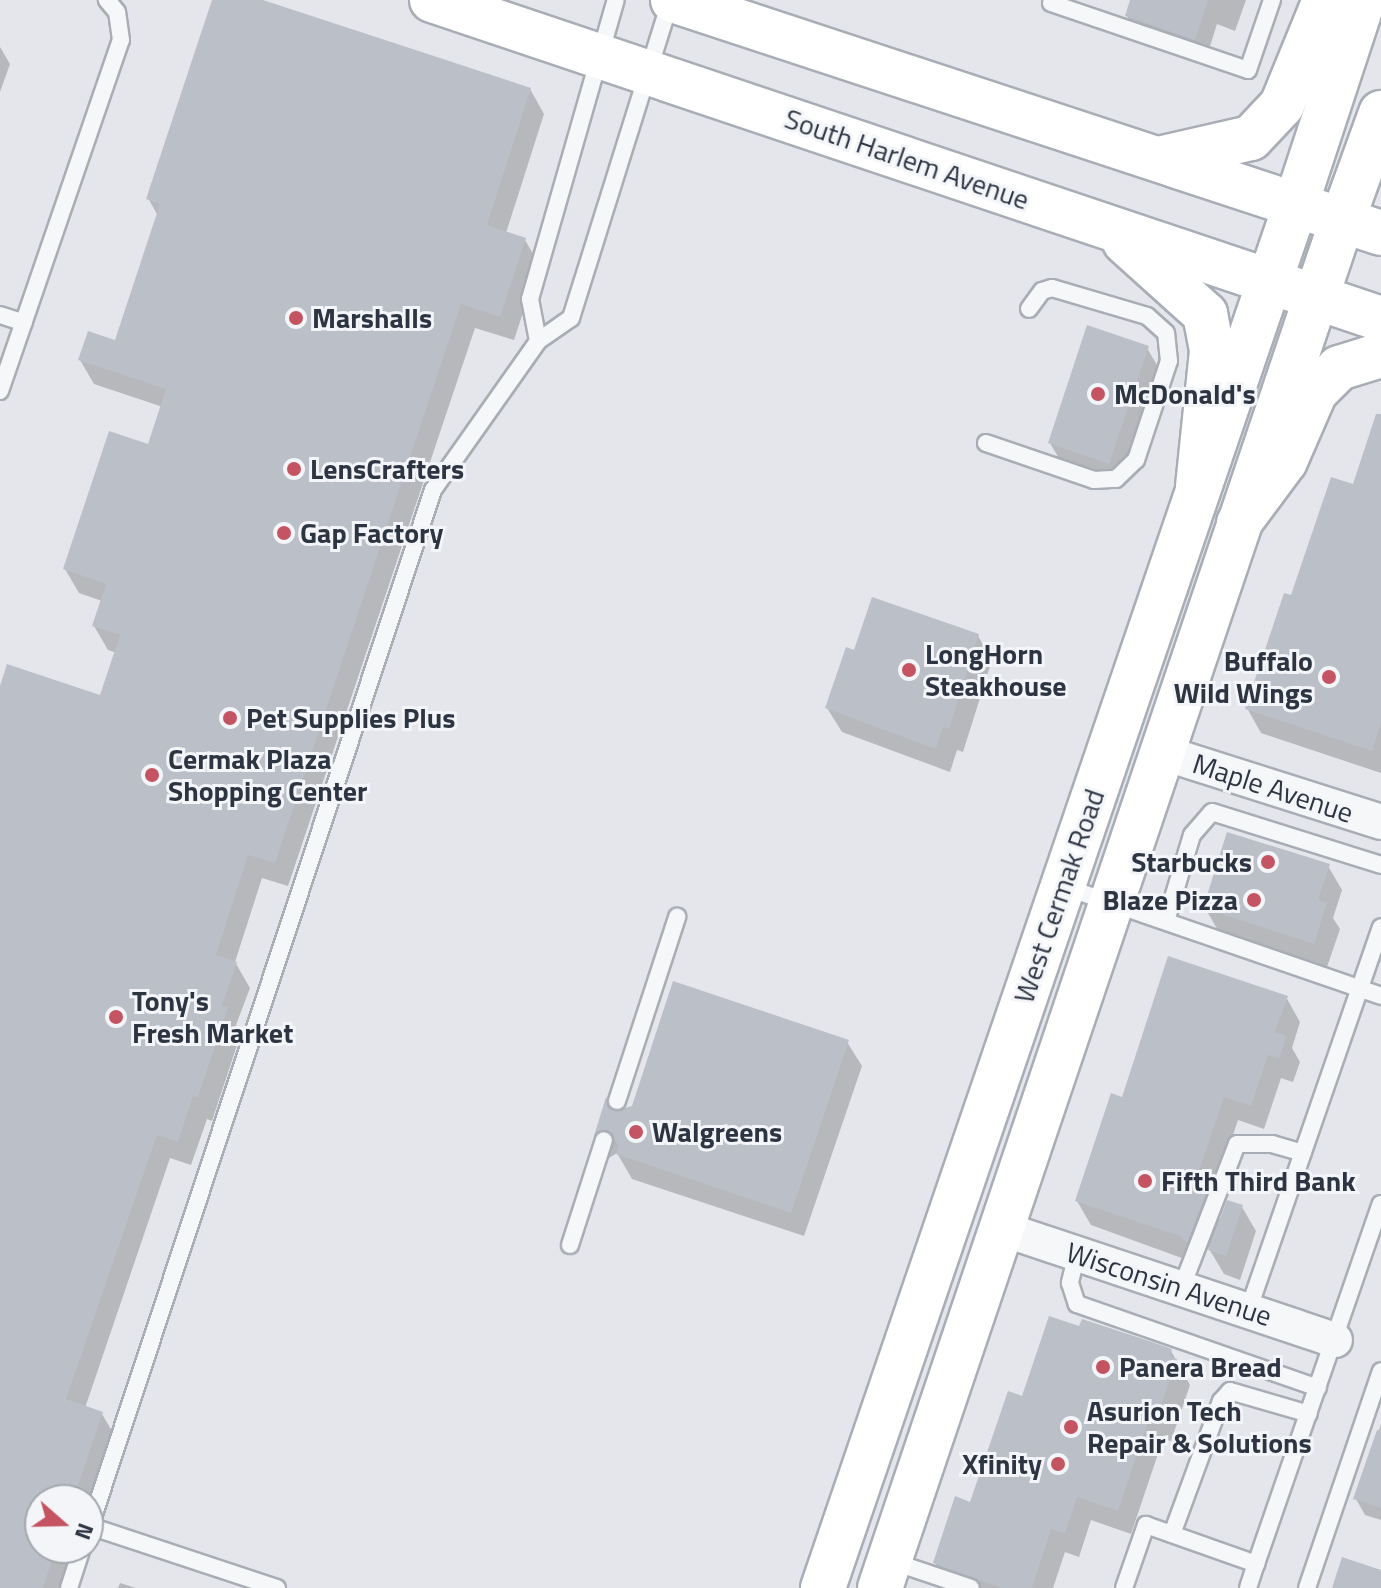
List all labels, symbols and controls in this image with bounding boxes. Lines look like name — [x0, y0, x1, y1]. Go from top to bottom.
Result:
street label: South Harlem Avenue — [780, 101, 1034, 217]
place label: Marshalls — [312, 301, 432, 335]
marker: Marshalls — [287, 309, 305, 327]
place label: McDonald's — [1114, 377, 1256, 411]
marker: McDonald's — [1089, 385, 1107, 403]
place label: LensCrafters — [310, 452, 464, 486]
marker: LensCrafters — [285, 460, 303, 478]
place label: Gap Factory — [300, 516, 443, 550]
marker: Gap Factory — [275, 524, 293, 542]
place label: LongHorn Steakhouse — [925, 637, 1067, 703]
place label: Buffalo Wild Wings — [1174, 644, 1313, 710]
marker: LongHorn Steakhouse — [900, 661, 918, 679]
marker: Buffalo Wild Wings — [1320, 668, 1338, 686]
place label: Pet Supplies Plus — [246, 701, 455, 735]
marker: Pet Supplies Plus — [221, 709, 239, 727]
place label: Cermak Plaza Shopping Center — [168, 742, 368, 808]
street label: Maple Avenue — [1189, 746, 1357, 830]
marker: Cermak Plaza Shopping Center — [143, 766, 161, 784]
street label: West Cermak Road — [1007, 785, 1111, 1007]
place label: Starbucks — [1131, 845, 1252, 879]
marker: Starbucks — [1259, 853, 1277, 871]
place label: Blaze Pizza — [1102, 883, 1238, 917]
marker: Blaze Pizza — [1245, 891, 1263, 909]
place label: Tony's Fresh Market — [132, 984, 293, 1050]
marker: Tony's Fresh Market — [107, 1008, 125, 1026]
place label: Walgreens — [652, 1115, 782, 1149]
marker: Walgreens — [627, 1123, 645, 1141]
place label: Fifth Third Bank — [1161, 1164, 1356, 1198]
marker: Fifth Third Bank — [1136, 1172, 1154, 1190]
street label: Wisconsin Avenue — [1062, 1235, 1276, 1333]
place label: Panera Bread — [1119, 1350, 1282, 1384]
marker: Panera Bread — [1094, 1358, 1112, 1376]
place label: Asurion Tech Repair & Solutions — [1087, 1394, 1312, 1460]
marker: Asurion Tech Repair & Solutions — [1062, 1418, 1080, 1436]
place label: Xfinity — [962, 1447, 1042, 1481]
marker: Xfinity — [1049, 1455, 1067, 1473]
north arrow — [24, 1484, 104, 1564]
text: N — [66, 1519, 103, 1545]

